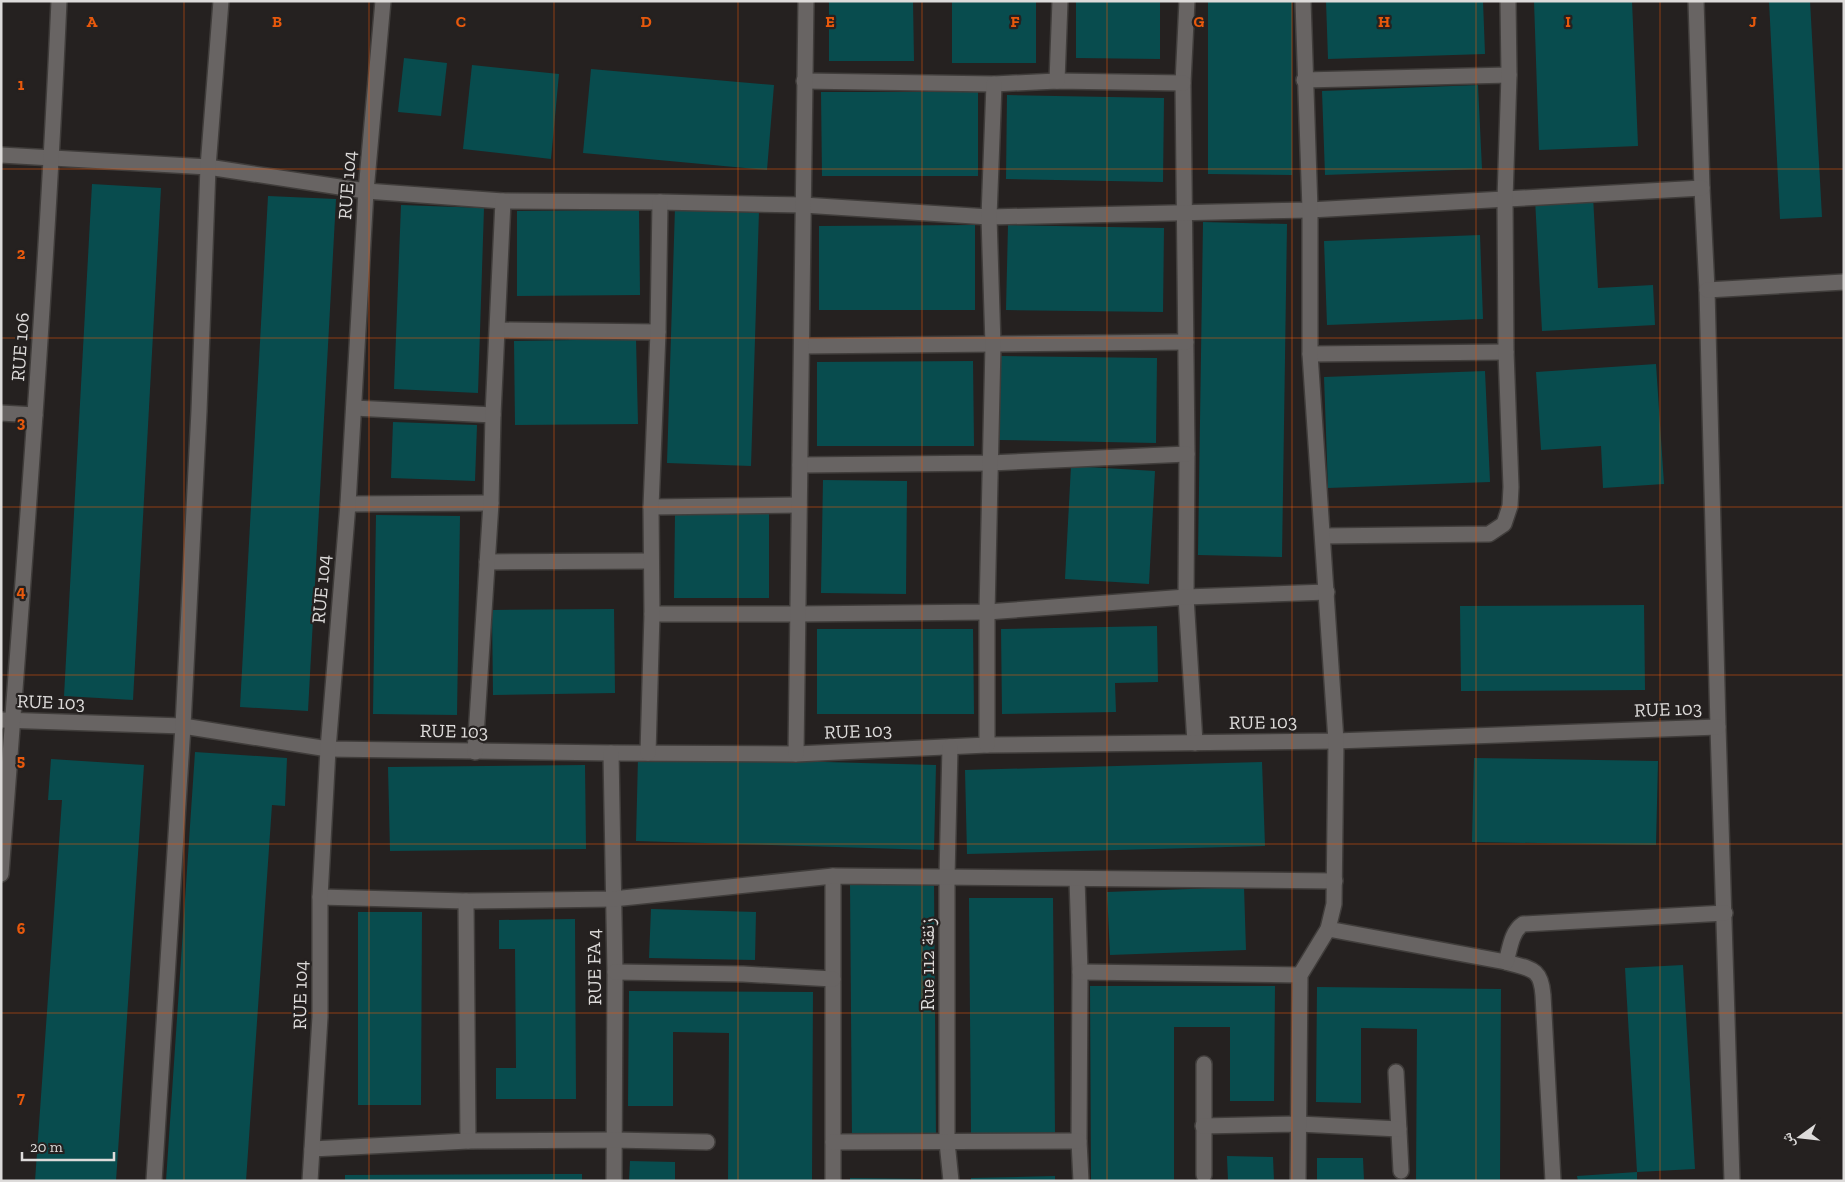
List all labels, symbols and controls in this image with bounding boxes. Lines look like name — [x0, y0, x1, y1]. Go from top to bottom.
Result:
text: A — [87, 12, 98, 31]
text: B — [272, 12, 282, 31]
text: C — [456, 12, 466, 31]
text: D — [640, 12, 652, 31]
text: E — [825, 12, 835, 31]
text: F — [1010, 12, 1020, 31]
text: G — [1194, 12, 1205, 31]
text: H — [1378, 12, 1390, 31]
text: I — [1565, 12, 1571, 31]
text: J — [1749, 12, 1757, 31]
text: 1 — [18, 75, 25, 94]
street label: RUE 104 — [333, 150, 361, 220]
text: 2 — [17, 244, 26, 263]
street label: RUE 106 — [6, 312, 34, 382]
text: 3 — [17, 413, 26, 432]
street label: RUE 104 — [307, 554, 335, 624]
text: 4 — [16, 582, 26, 601]
street label: RUE 103 — [17, 689, 85, 715]
street label: RUE 103 — [1634, 696, 1702, 722]
street label: RUE 103 — [1229, 710, 1297, 734]
street label: RUE 103 — [824, 718, 892, 744]
street label: RUE 103 — [420, 719, 488, 743]
text: 5 — [17, 751, 25, 770]
street label: Rue 112 زنقة — [916, 918, 939, 1010]
text: 6 — [17, 919, 26, 938]
street label: RUE FA 4 — [582, 929, 606, 1005]
street label: RUE 104 — [288, 960, 312, 1030]
text: 7 — [17, 1088, 25, 1107]
north arrow — [1775, 1112, 1825, 1162]
scale bar — [22, 1130, 115, 1162]
text: ش — [1778, 1131, 1798, 1150]
text: 20 m — [30, 1138, 63, 1156]

